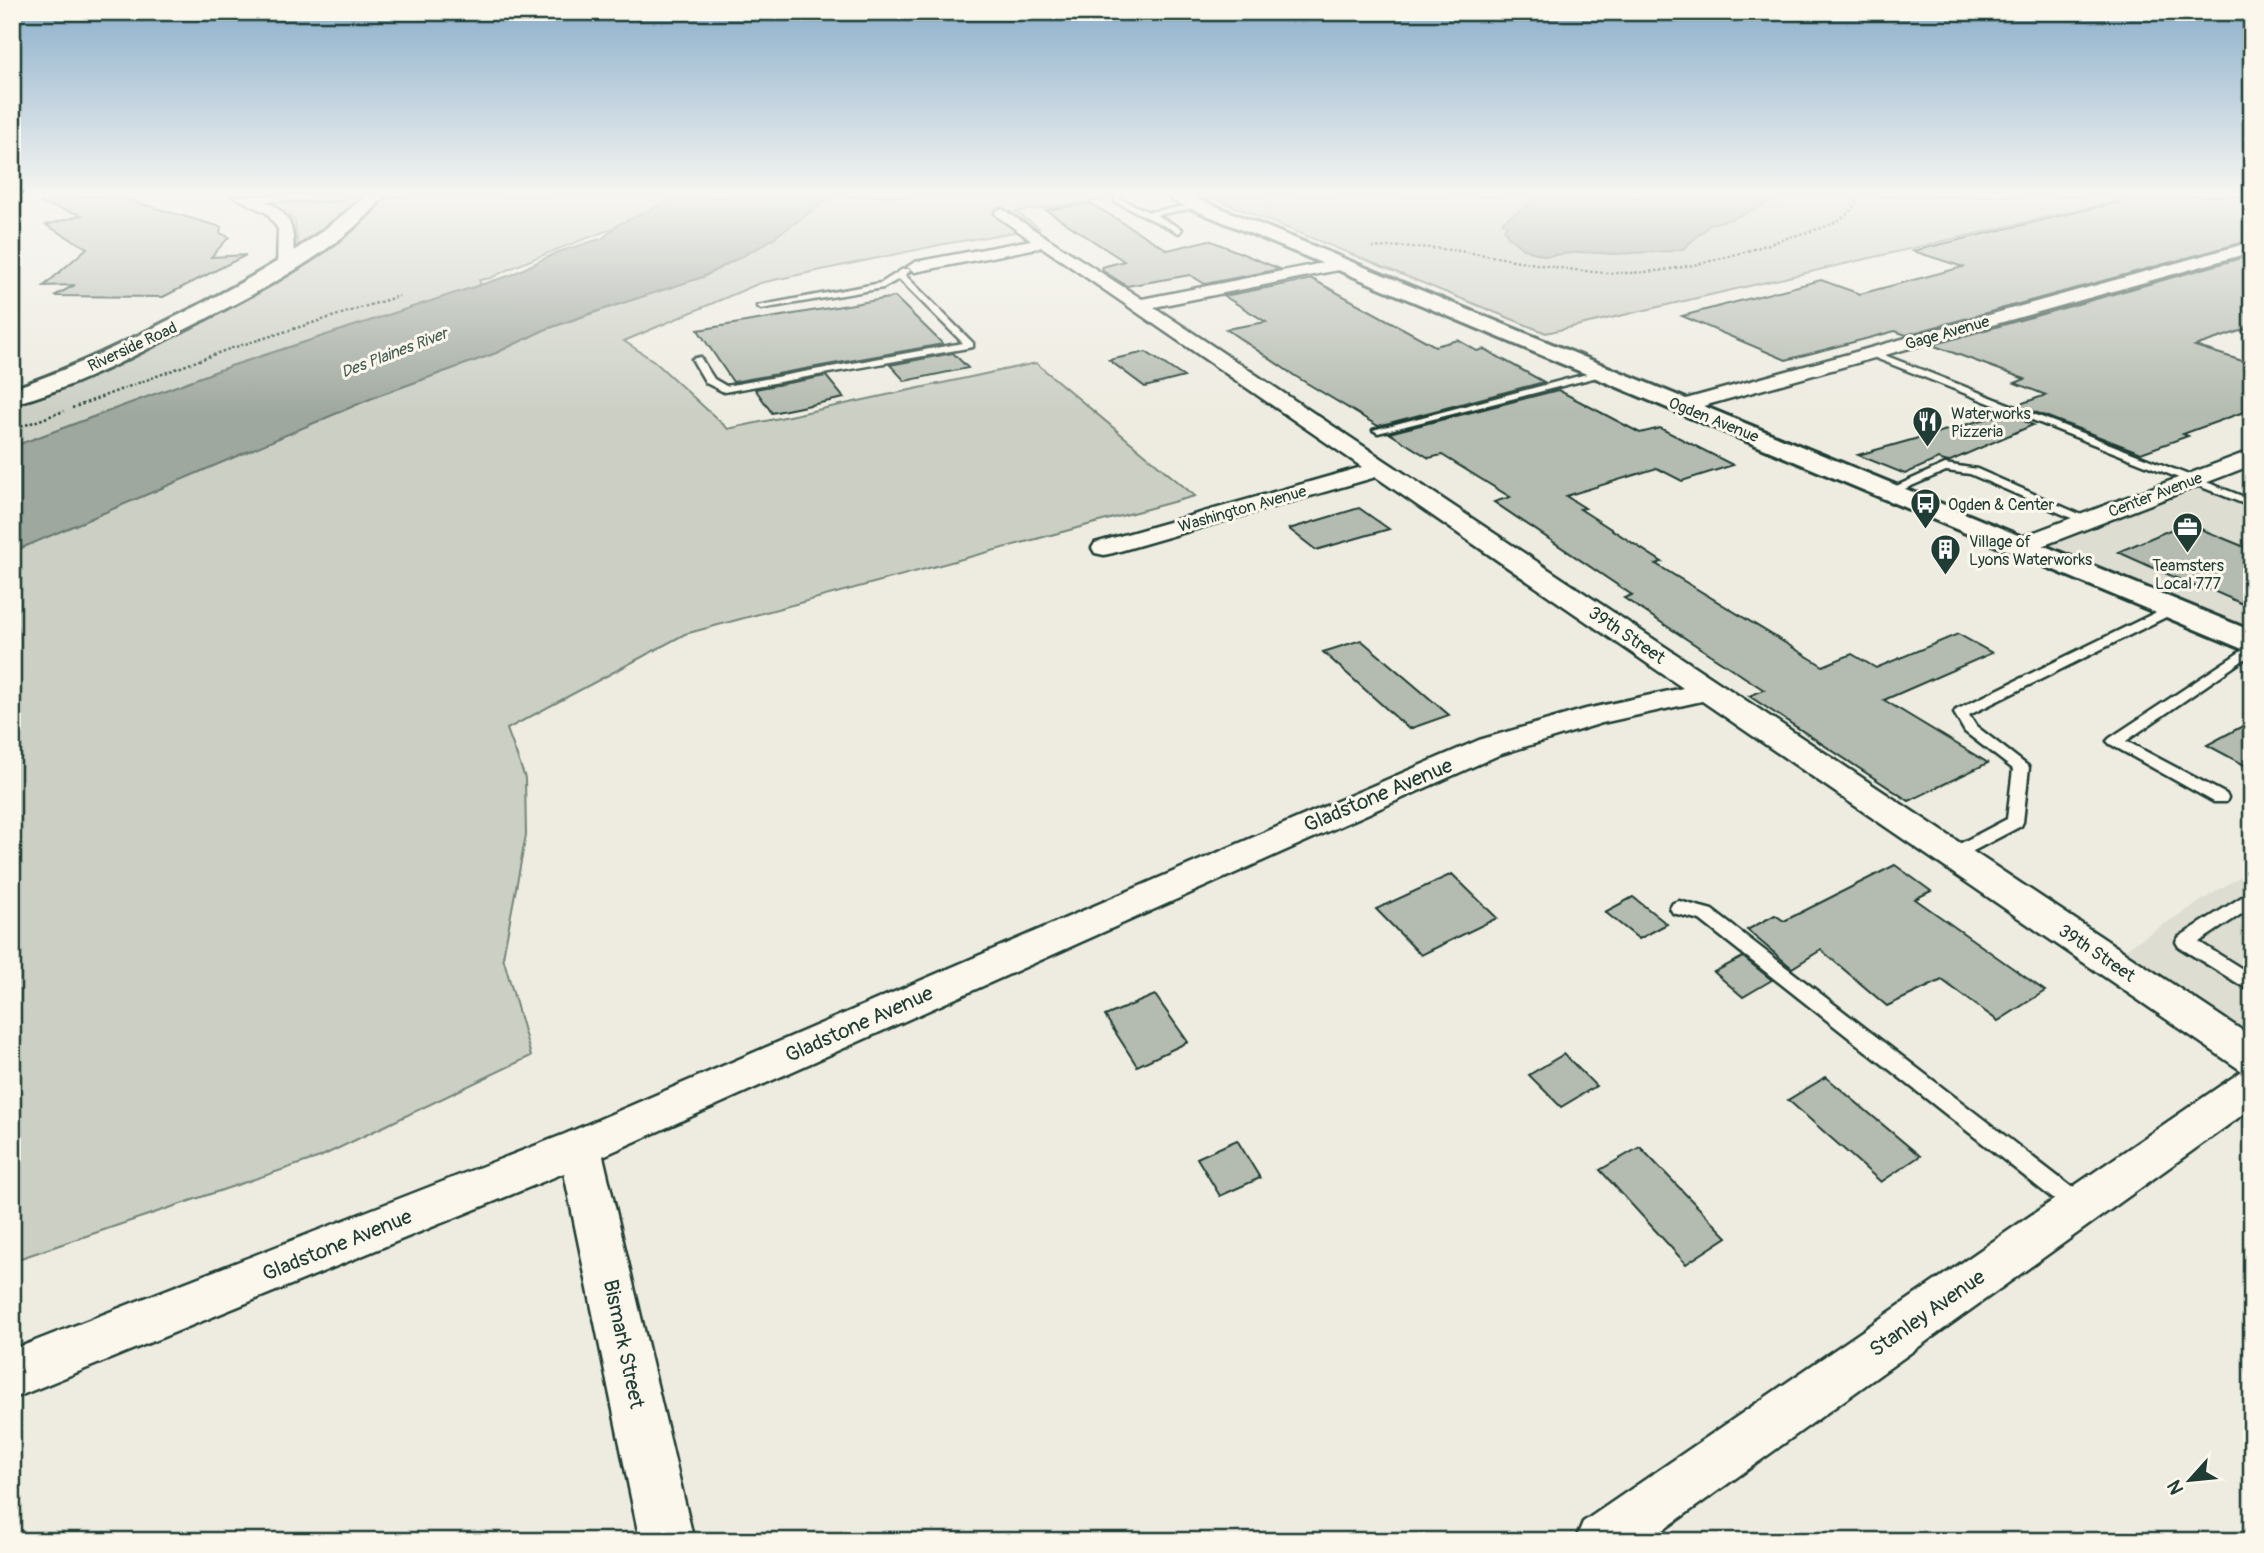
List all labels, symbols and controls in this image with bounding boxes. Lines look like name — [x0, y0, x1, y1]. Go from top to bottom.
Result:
street label: Gage Avenue — [1903, 311, 1992, 355]
street label: Riverside Road — [85, 318, 180, 376]
water label: Des Plaines River — [338, 323, 452, 382]
street label: Ogden Avenue — [1666, 393, 1762, 447]
place label: Waterworks Pizzeria — [1951, 404, 2031, 442]
restaurant icon: Waterworks Pizzeria — [1911, 405, 1945, 449]
street label: Center Avenue — [2106, 468, 2205, 522]
street label: Washington Avenue — [1176, 481, 1309, 537]
bus stop icon: Ogden & Center — [1908, 487, 1942, 531]
place label: Ogden & Center — [1948, 495, 2054, 515]
office icon: Teamsters Local 777 — [2171, 511, 2205, 555]
place label: Village of Lyons Waterworks — [1969, 532, 2092, 570]
building icon: Village of Lyons Waterworks — [1929, 533, 1963, 577]
place label: Teamsters Local 777 — [2152, 556, 2224, 594]
street label: 39th Street — [1584, 601, 1670, 670]
street label: Gladstone Avenue — [1300, 752, 1457, 839]
street label: 39th Street — [2054, 919, 2140, 988]
street label: Gladstone Avenue — [781, 980, 938, 1069]
street label: Gladstone Avenue — [258, 1203, 417, 1288]
street label: Stanley Avenue — [1864, 1263, 1991, 1363]
street label: Bismark Street — [597, 1277, 650, 1412]
north arrow — [2156, 1444, 2226, 1514]
text: N — [2162, 1476, 2189, 1498]

